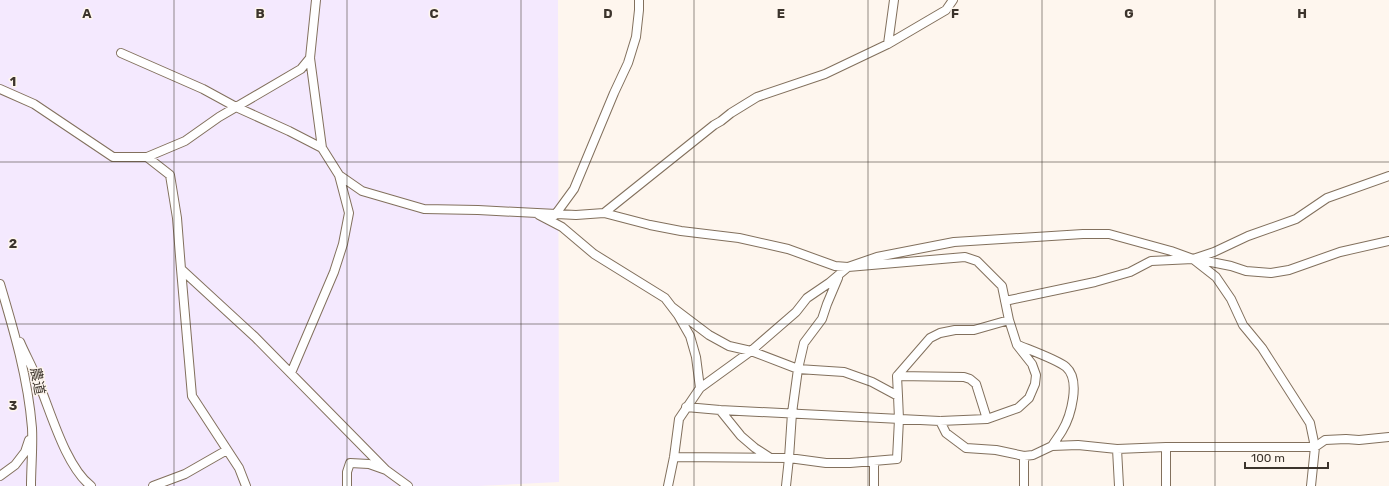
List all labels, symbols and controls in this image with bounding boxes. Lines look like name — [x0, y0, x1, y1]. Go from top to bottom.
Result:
text: A — [82, 6, 92, 21]
text: B — [255, 6, 265, 21]
text: C — [429, 6, 439, 21]
text: D — [603, 6, 613, 21]
text: E — [777, 6, 785, 21]
text: F — [951, 6, 959, 21]
text: G — [1124, 6, 1134, 21]
text: H — [1297, 6, 1307, 21]
text: 1 — [10, 74, 16, 89]
text: 2 — [9, 236, 17, 251]
street label: 農道 — [26, 366, 49, 396]
text: 3 — [9, 398, 18, 413]
scale bar — [1245, 444, 1328, 470]
text: 100 m — [1251, 451, 1285, 465]

